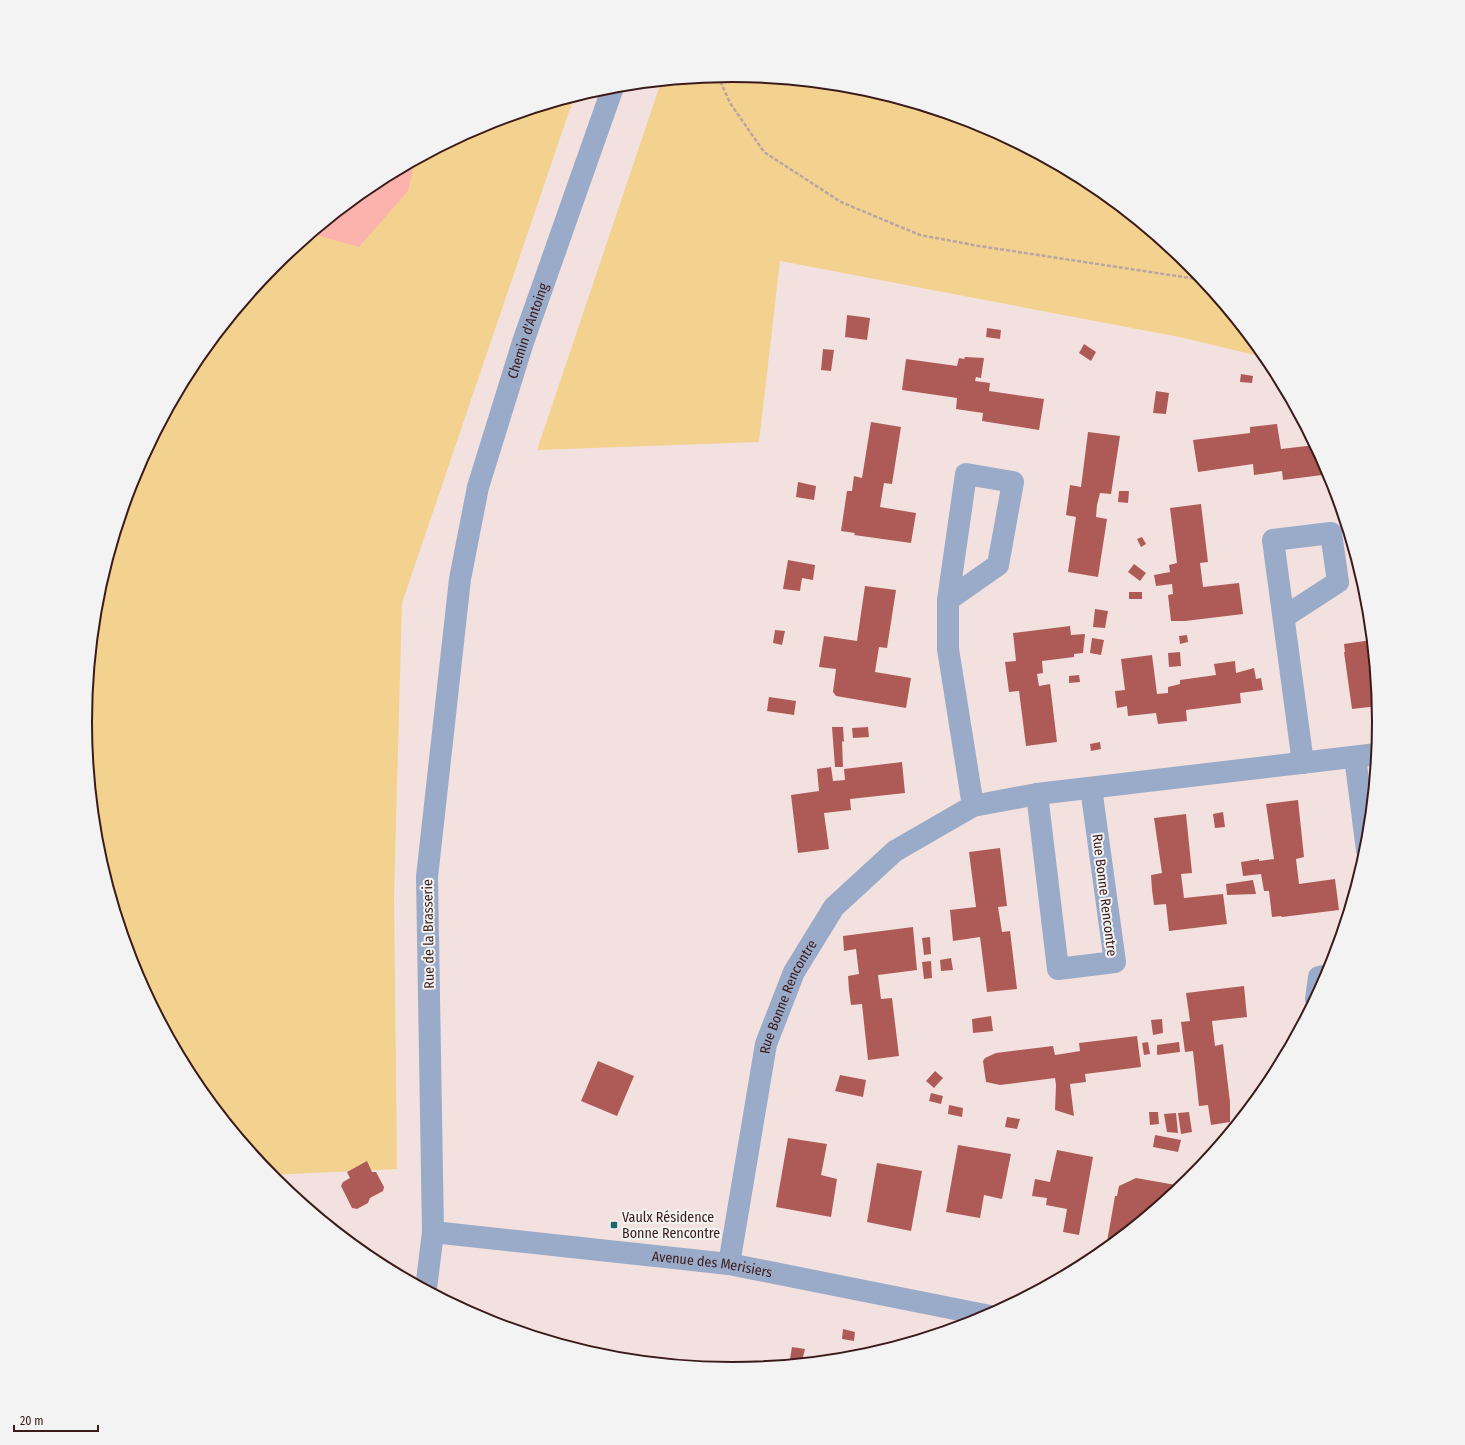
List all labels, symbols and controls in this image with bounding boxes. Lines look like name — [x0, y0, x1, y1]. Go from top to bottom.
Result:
street label: Chemin d'Antoing — [504, 280, 552, 381]
street label: Rue Bonne Rencontre — [1089, 833, 1120, 957]
street label: Rue de la Brasserie — [419, 879, 438, 989]
street label: Rue Bonne Rencontre — [756, 937, 821, 1055]
place label: Vaulx Résidence Bonne Rencontre — [622, 1209, 720, 1242]
marker: Vaulx Résidence Bonne Rencontre — [609, 1220, 619, 1230]
street label: Avenue des Merisiers — [651, 1248, 774, 1281]
scale bar — [14, 1407, 98, 1433]
text: 20 m — [20, 1414, 44, 1428]

